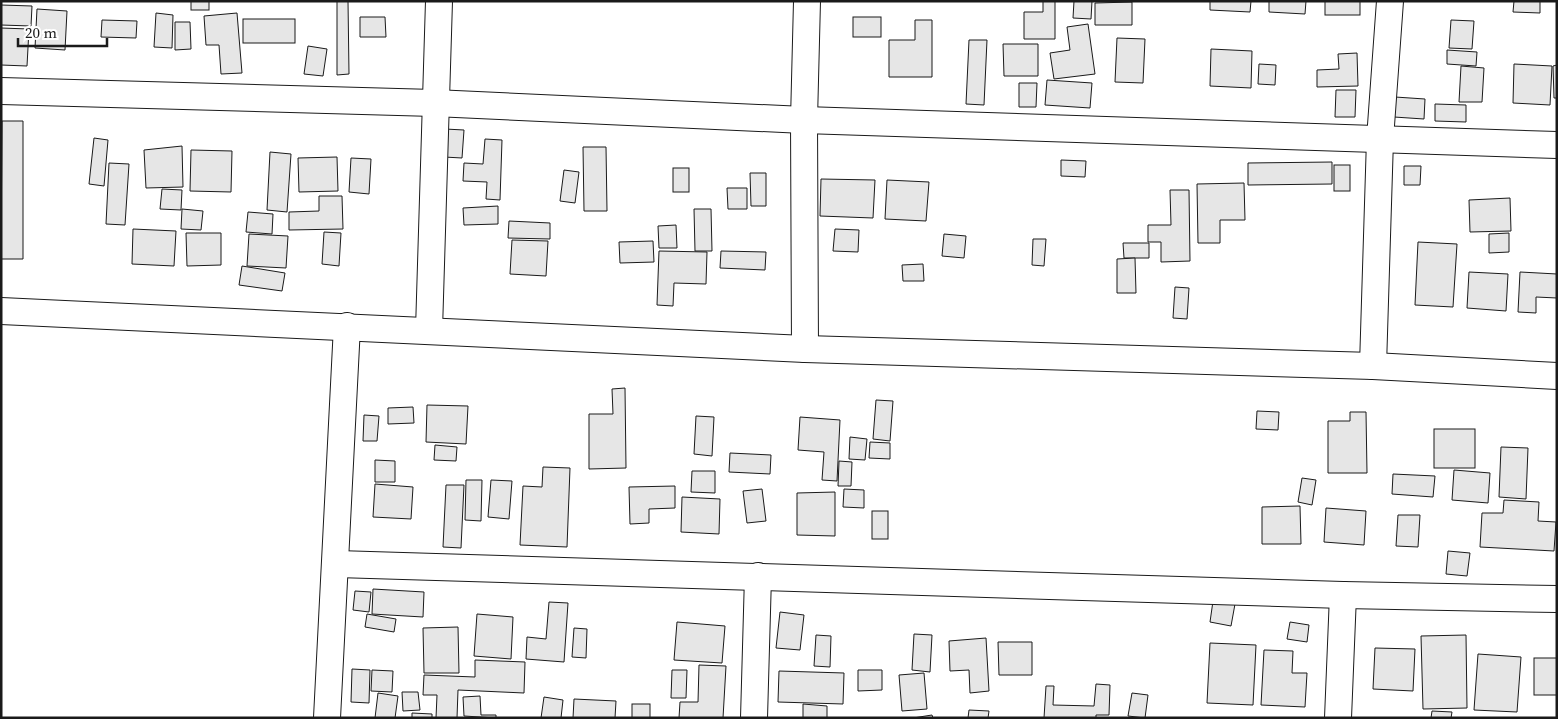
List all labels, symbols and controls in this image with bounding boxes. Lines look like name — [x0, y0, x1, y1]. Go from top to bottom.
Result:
scale bar — [18, 15, 106, 47]
text: 20 m — [25, 22, 57, 43]

